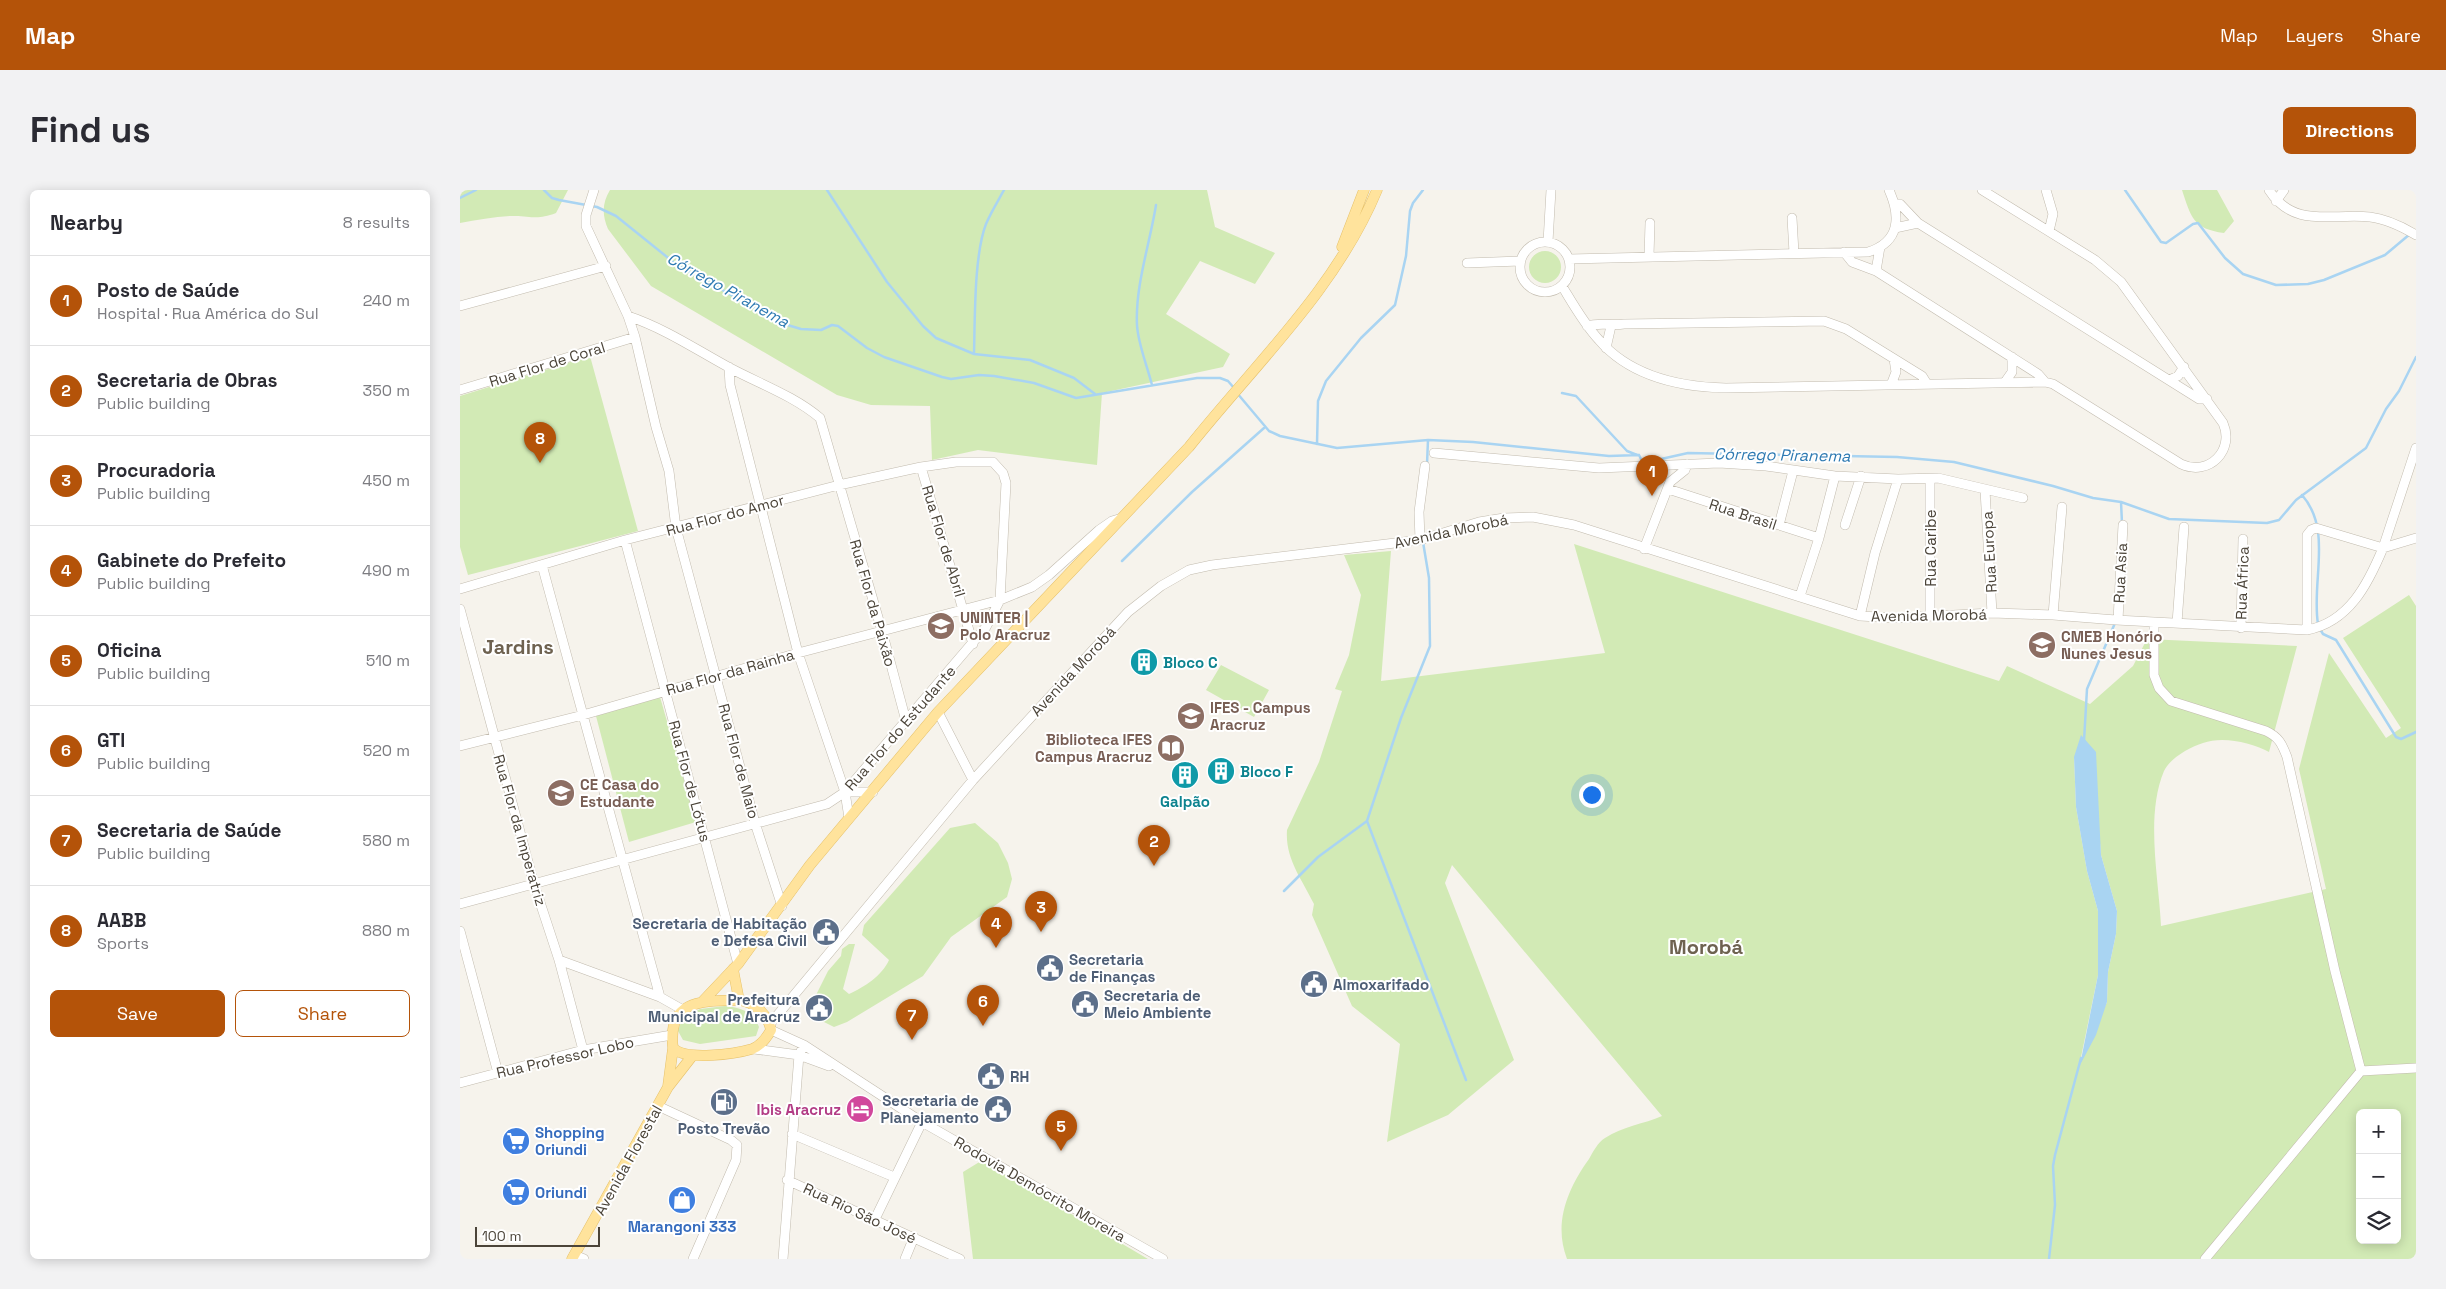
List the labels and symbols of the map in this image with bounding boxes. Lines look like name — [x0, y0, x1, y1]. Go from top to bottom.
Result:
water label: Córrego Piranema — [663, 248, 793, 333]
street label: Rua Flor de Coral — [487, 337, 607, 391]
pin: 8 — [524, 422, 556, 463]
water label: Córrego Piranema — [1714, 443, 1851, 467]
pin: 1 — [1636, 455, 1668, 496]
street label: Rua Flor de Abril — [918, 483, 970, 599]
street label: Rua Flor do Amor — [664, 490, 786, 540]
street label: Rua Brasil — [1707, 494, 1779, 534]
street label: Rua Caribe — [1921, 509, 1940, 587]
street label: Avenida Morobá — [1392, 510, 1510, 552]
street label: Rua Europa — [1977, 510, 2001, 593]
street label: Rua Flor da Paixão — [846, 537, 900, 669]
street label: Rua Asia — [2109, 542, 2131, 604]
street label: Rua África — [2231, 545, 2253, 620]
street label: Avenida Morobá — [1871, 604, 1988, 626]
place label: UNINTER | Polo Aracruz — [960, 608, 1051, 644]
school or university icon: UNINTER | Polo Aracruz — [926, 611, 956, 641]
street label: Avenida Morobá — [1026, 622, 1120, 720]
place label: CMEB Honório Nunes Jesus — [2061, 627, 2163, 663]
school or university icon: CMEB Honório Nunes Jesus — [2027, 630, 2057, 660]
district label: Jardins — [482, 634, 554, 660]
street label: Rua Flor da Rainha — [664, 644, 797, 699]
building icon: Bloco C — [1129, 647, 1159, 677]
place label: Bloco C — [1163, 653, 1218, 672]
street label: Rua Flor do Estudante — [841, 661, 960, 794]
place label: IFES - Campus Aracruz — [1210, 698, 1311, 734]
street label: Rua Flor de Maio — [714, 701, 764, 821]
school or university icon: IFES - Campus Aracruz — [1176, 701, 1206, 731]
street label: Rua Flor de Lótus — [665, 718, 715, 844]
place label: Biblioteca IFES Campus Aracruz — [1035, 730, 1152, 766]
library icon: Biblioteca IFES Campus Aracruz — [1156, 733, 1186, 763]
street label: Rua Flor da Imperatriz — [489, 752, 551, 908]
building icon: Bloco F — [1206, 756, 1236, 786]
building icon: Galpão — [1170, 760, 1200, 790]
place label: Bloco F — [1240, 762, 1293, 781]
place label: CE Casa do Estudante — [580, 775, 659, 811]
school or university icon: CE Casa do Estudante — [546, 778, 576, 808]
your location — [1579, 782, 1605, 808]
place label: Galpão — [1160, 792, 1210, 811]
pin: 2 — [1138, 825, 1170, 866]
pin: 3 — [1025, 891, 1057, 932]
pin: 4 — [980, 907, 1012, 948]
place label: Secretaria de Habitação e Defesa Civil — [633, 914, 807, 950]
public building icon: Secretaria de Habitação e Defesa Civil — [811, 917, 841, 947]
district label: Morobá — [1669, 934, 1743, 960]
place label: Secretaria de Finanças — [1069, 950, 1156, 986]
public building icon: Secretaria de Finanças — [1035, 953, 1065, 983]
public building icon: Almoxarifado — [1299, 969, 1329, 999]
place label: Almoxarifado — [1333, 975, 1429, 994]
pin: 6 — [967, 985, 999, 1026]
place label: Secretaria de Meio Ambiente — [1104, 986, 1212, 1022]
public building icon: Secretaria de Meio Ambiente — [1070, 989, 1100, 1019]
place label: Prefeitura Municipal de Aracruz — [648, 990, 800, 1026]
public building icon: Prefeitura Municipal de Aracruz — [804, 993, 834, 1023]
pin: 7 — [896, 999, 928, 1040]
street label: Rua Professor Lobo — [494, 1032, 636, 1082]
public building icon: RH — [976, 1061, 1006, 1091]
place label: RH — [1010, 1067, 1029, 1086]
fuel station icon: Posto Trevão — [709, 1087, 739, 1117]
place label: Secretaria de Planejamento — [880, 1091, 979, 1127]
hotel icon: Ibis Aracruz — [845, 1094, 875, 1124]
public building icon: Secretaria de Planejamento — [983, 1094, 1013, 1124]
place label: Ibis Aracruz — [756, 1100, 841, 1119]
street label: Avenida Florestal — [590, 1102, 666, 1218]
pin: 5 — [1045, 1110, 1077, 1151]
place label: Posto Trevão — [678, 1119, 770, 1138]
place label: Shopping Oriundi — [535, 1123, 604, 1159]
supermarket icon: Shopping Oriundi — [501, 1126, 531, 1156]
street label: Rodovia Demócrito Moreira — [951, 1132, 1129, 1246]
supermarket icon: Oriundi — [501, 1177, 531, 1207]
street label: Rua Rio São José — [800, 1178, 920, 1248]
place label: Oriundi — [535, 1183, 587, 1202]
shop icon: Marangoni 333 — [667, 1185, 697, 1215]
place label: Marangoni 333 — [628, 1217, 736, 1236]
scale bar — [475, 1224, 600, 1247]

